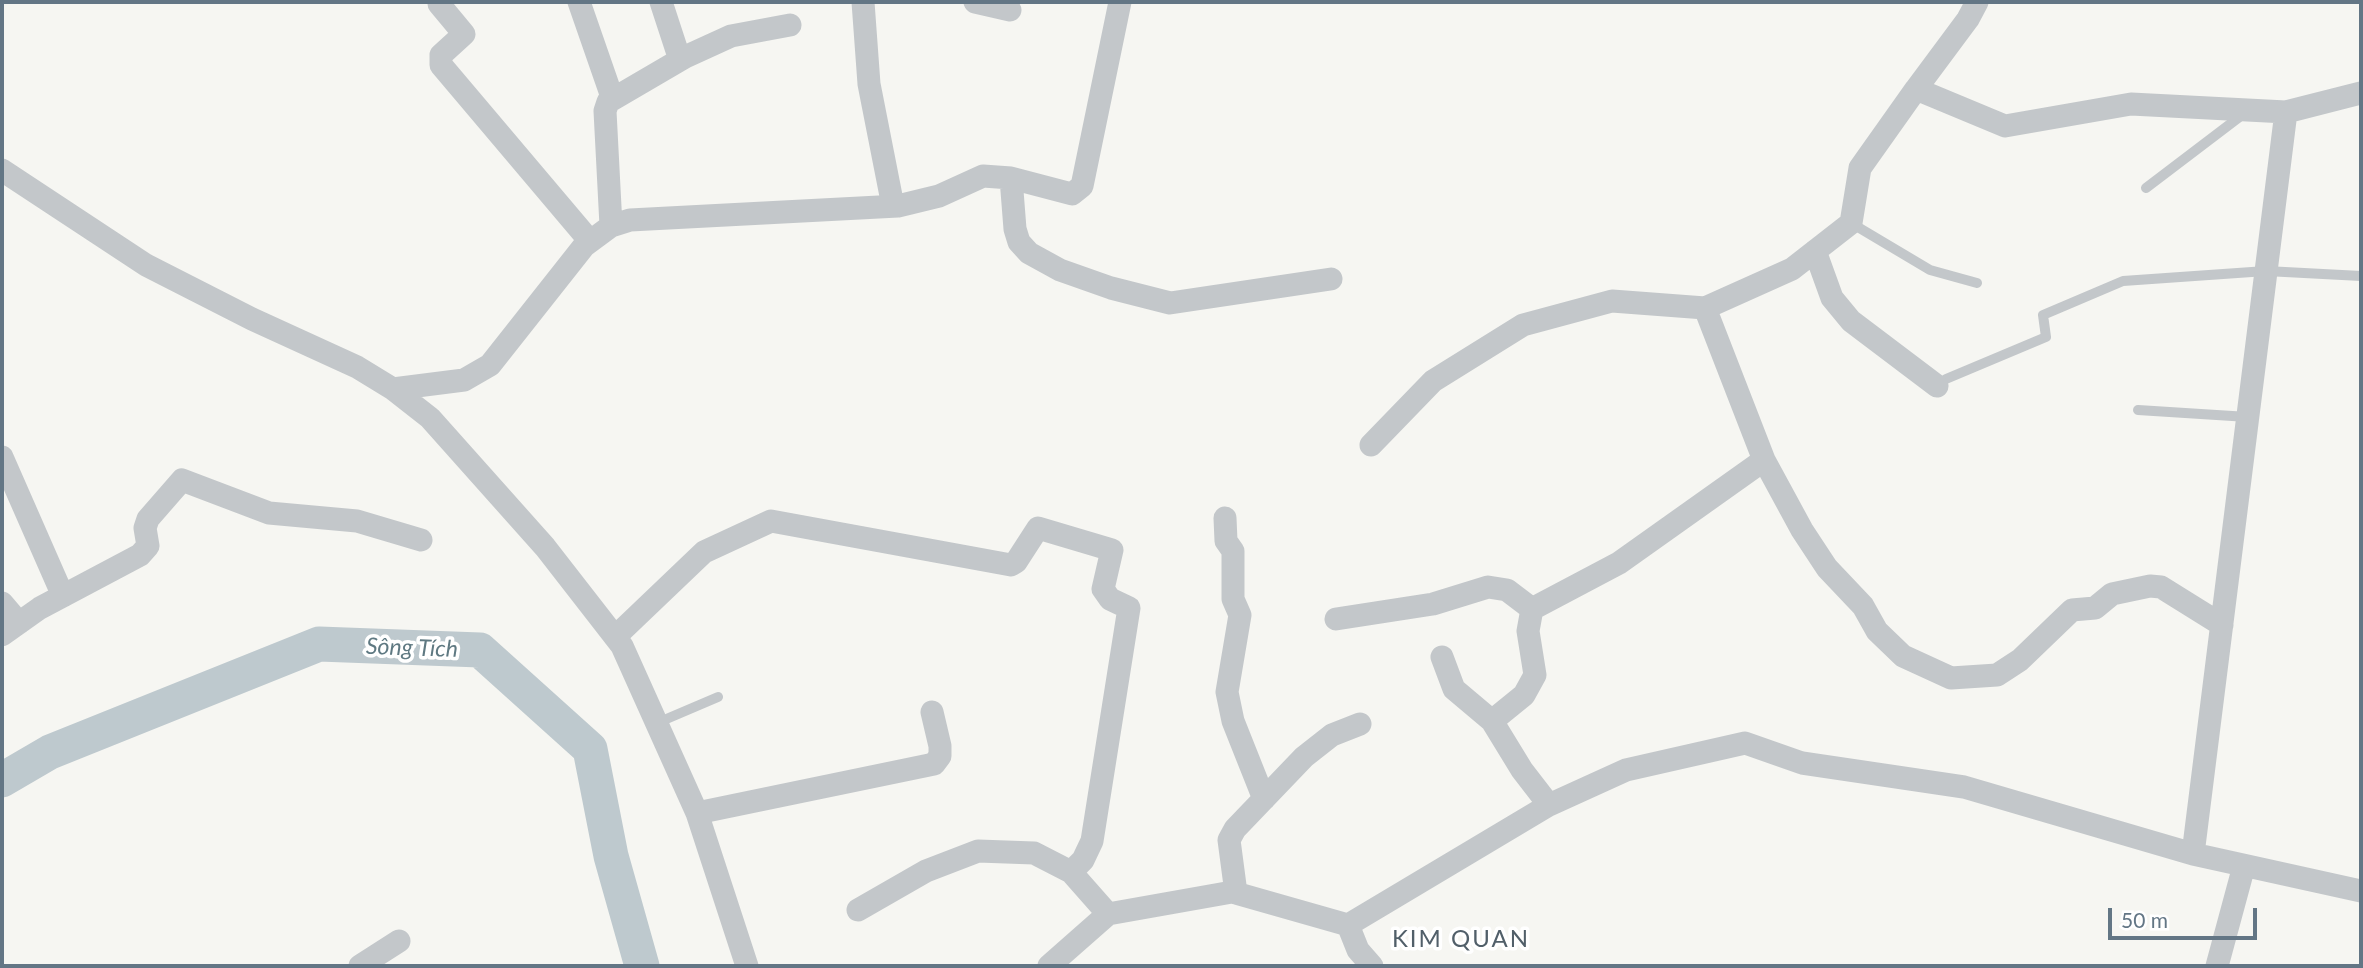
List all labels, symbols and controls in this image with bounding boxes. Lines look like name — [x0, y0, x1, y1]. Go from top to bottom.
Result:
water label: Sông Tích — [366, 633, 458, 663]
scale bar — [2111, 894, 2260, 938]
text: 50 m — [2121, 907, 2168, 932]
district label: KIM QUAN — [1393, 925, 1529, 953]

